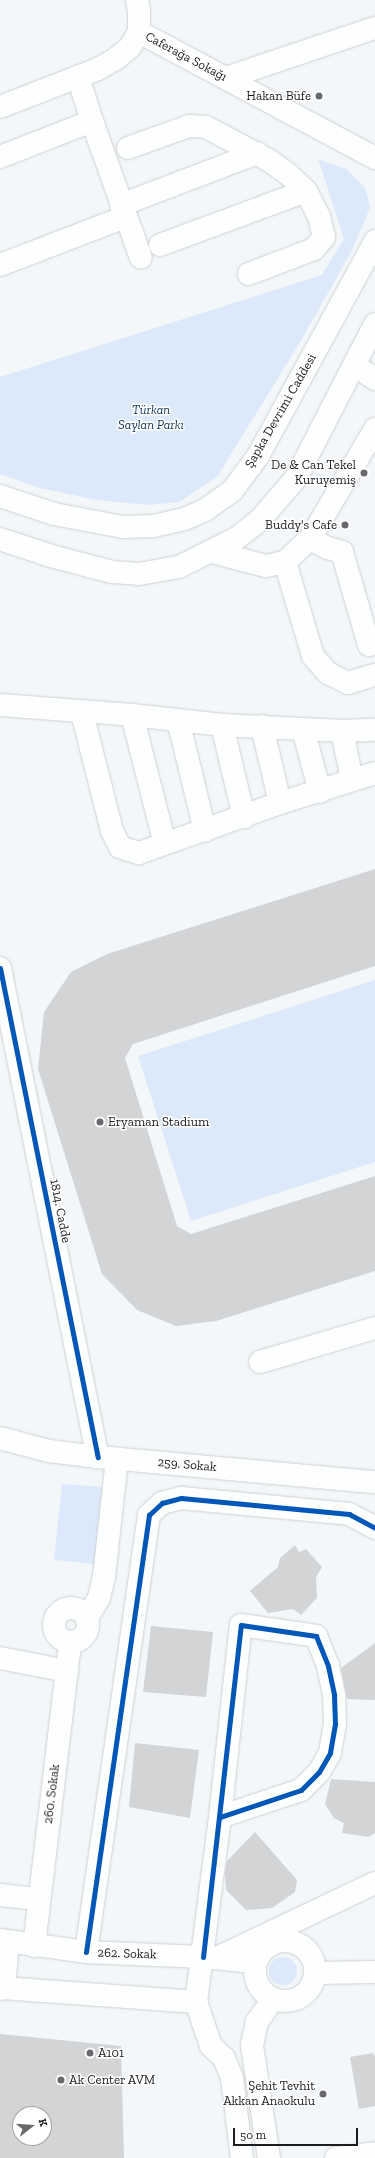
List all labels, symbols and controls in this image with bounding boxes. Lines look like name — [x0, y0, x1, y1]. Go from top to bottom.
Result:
street label: Caferağa Sokağı — [142, 29, 230, 85]
place label: Hakan Büfe — [246, 88, 311, 104]
marker: Hakan Büfe — [314, 91, 324, 101]
street label: Şapka Devrimi Caddesi — [242, 351, 320, 471]
park label: Türkan Saylan Parkı — [118, 403, 184, 434]
place label: De & Can Tekel Kuruyemiş — [271, 458, 356, 489]
marker: De & Can Tekel Kuruyemiş — [359, 468, 369, 478]
place label: Buddy's Cafe — [265, 517, 337, 533]
marker: Buddy's Cafe — [340, 520, 350, 530]
place label: Eryaman Stadium — [108, 1114, 209, 1130]
marker: Eryaman Stadium — [95, 1117, 105, 1127]
street label: 1814. Cadde — [46, 1178, 74, 1244]
street label: 259. Sokak — [157, 1455, 217, 1475]
street label: 260. Sokak — [41, 1763, 63, 1825]
street label: 262. Sokak — [97, 1945, 157, 1963]
place label: A101 — [98, 2045, 124, 2061]
marker: A101 — [85, 2048, 95, 2058]
place label: Ak Center AVM — [69, 2072, 156, 2088]
marker: Ak Center AVM — [56, 2075, 66, 2085]
place label: Şehit Tevhit Akkan Anaokulu — [223, 2079, 315, 2110]
marker: Şehit Tevhit Akkan Anaokulu — [318, 2089, 328, 2099]
north arrow — [12, 2106, 52, 2146]
text: K — [36, 2117, 50, 2128]
scale bar — [235, 2120, 360, 2146]
text: 50 m — [240, 2128, 266, 2142]

